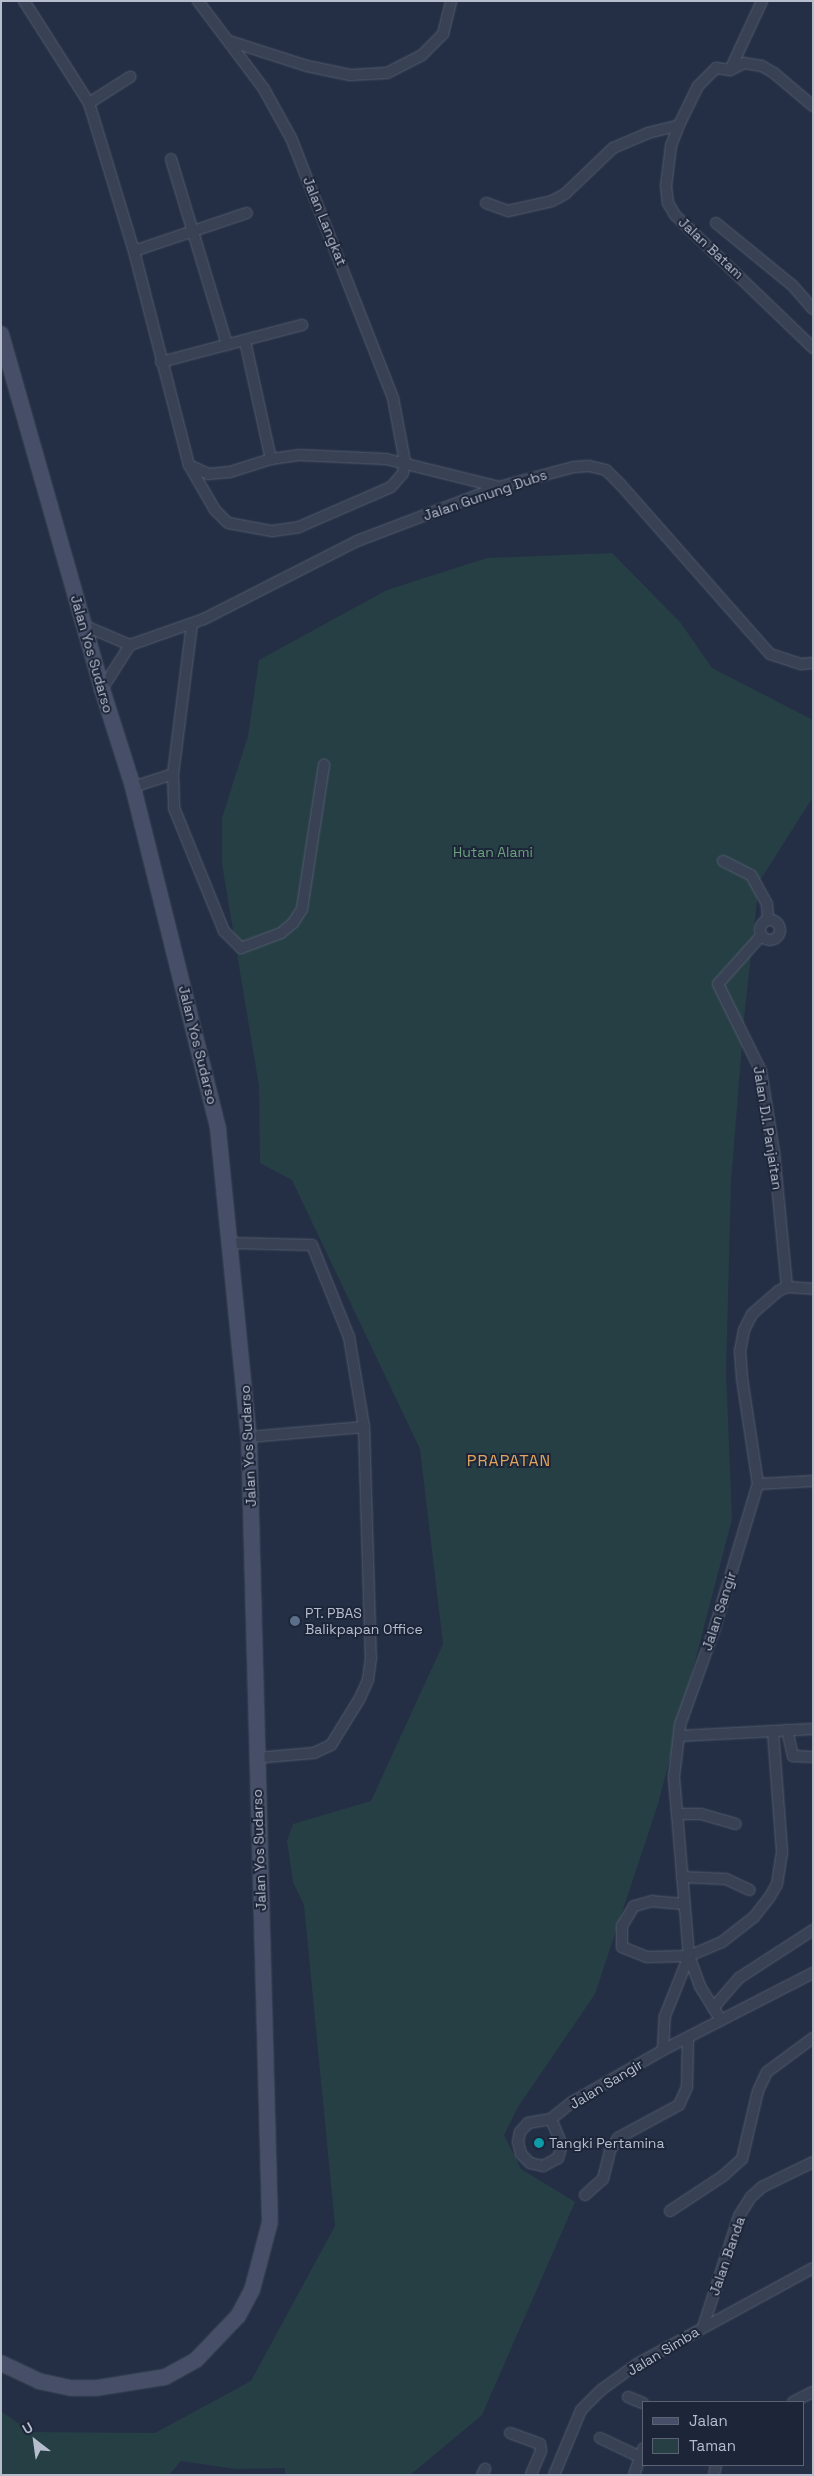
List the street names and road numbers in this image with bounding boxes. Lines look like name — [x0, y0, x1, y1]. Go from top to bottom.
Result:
street label: Jalan Langkat — [300, 174, 350, 268]
street label: Jalan Batam — [675, 214, 747, 282]
street label: Jalan Gunung Dubs — [421, 466, 549, 524]
street label: Jalan Yos Sudarso — [67, 593, 117, 715]
street label: Jalan Yos Sudarso — [175, 984, 221, 1106]
street label: Jalan D.I. Panjaitan — [750, 1065, 786, 1191]
street label: Jalan Yos Sudarso — [236, 1385, 260, 1507]
street label: Jalan Sangir — [698, 1569, 740, 1653]
street label: Jalan Yos Sudarso — [248, 1789, 270, 1911]
street label: Jalan Sangir — [566, 2056, 646, 2112]
street label: Jalan Banda — [706, 2214, 748, 2298]
street label: Jalan Simba — [624, 2323, 702, 2379]

